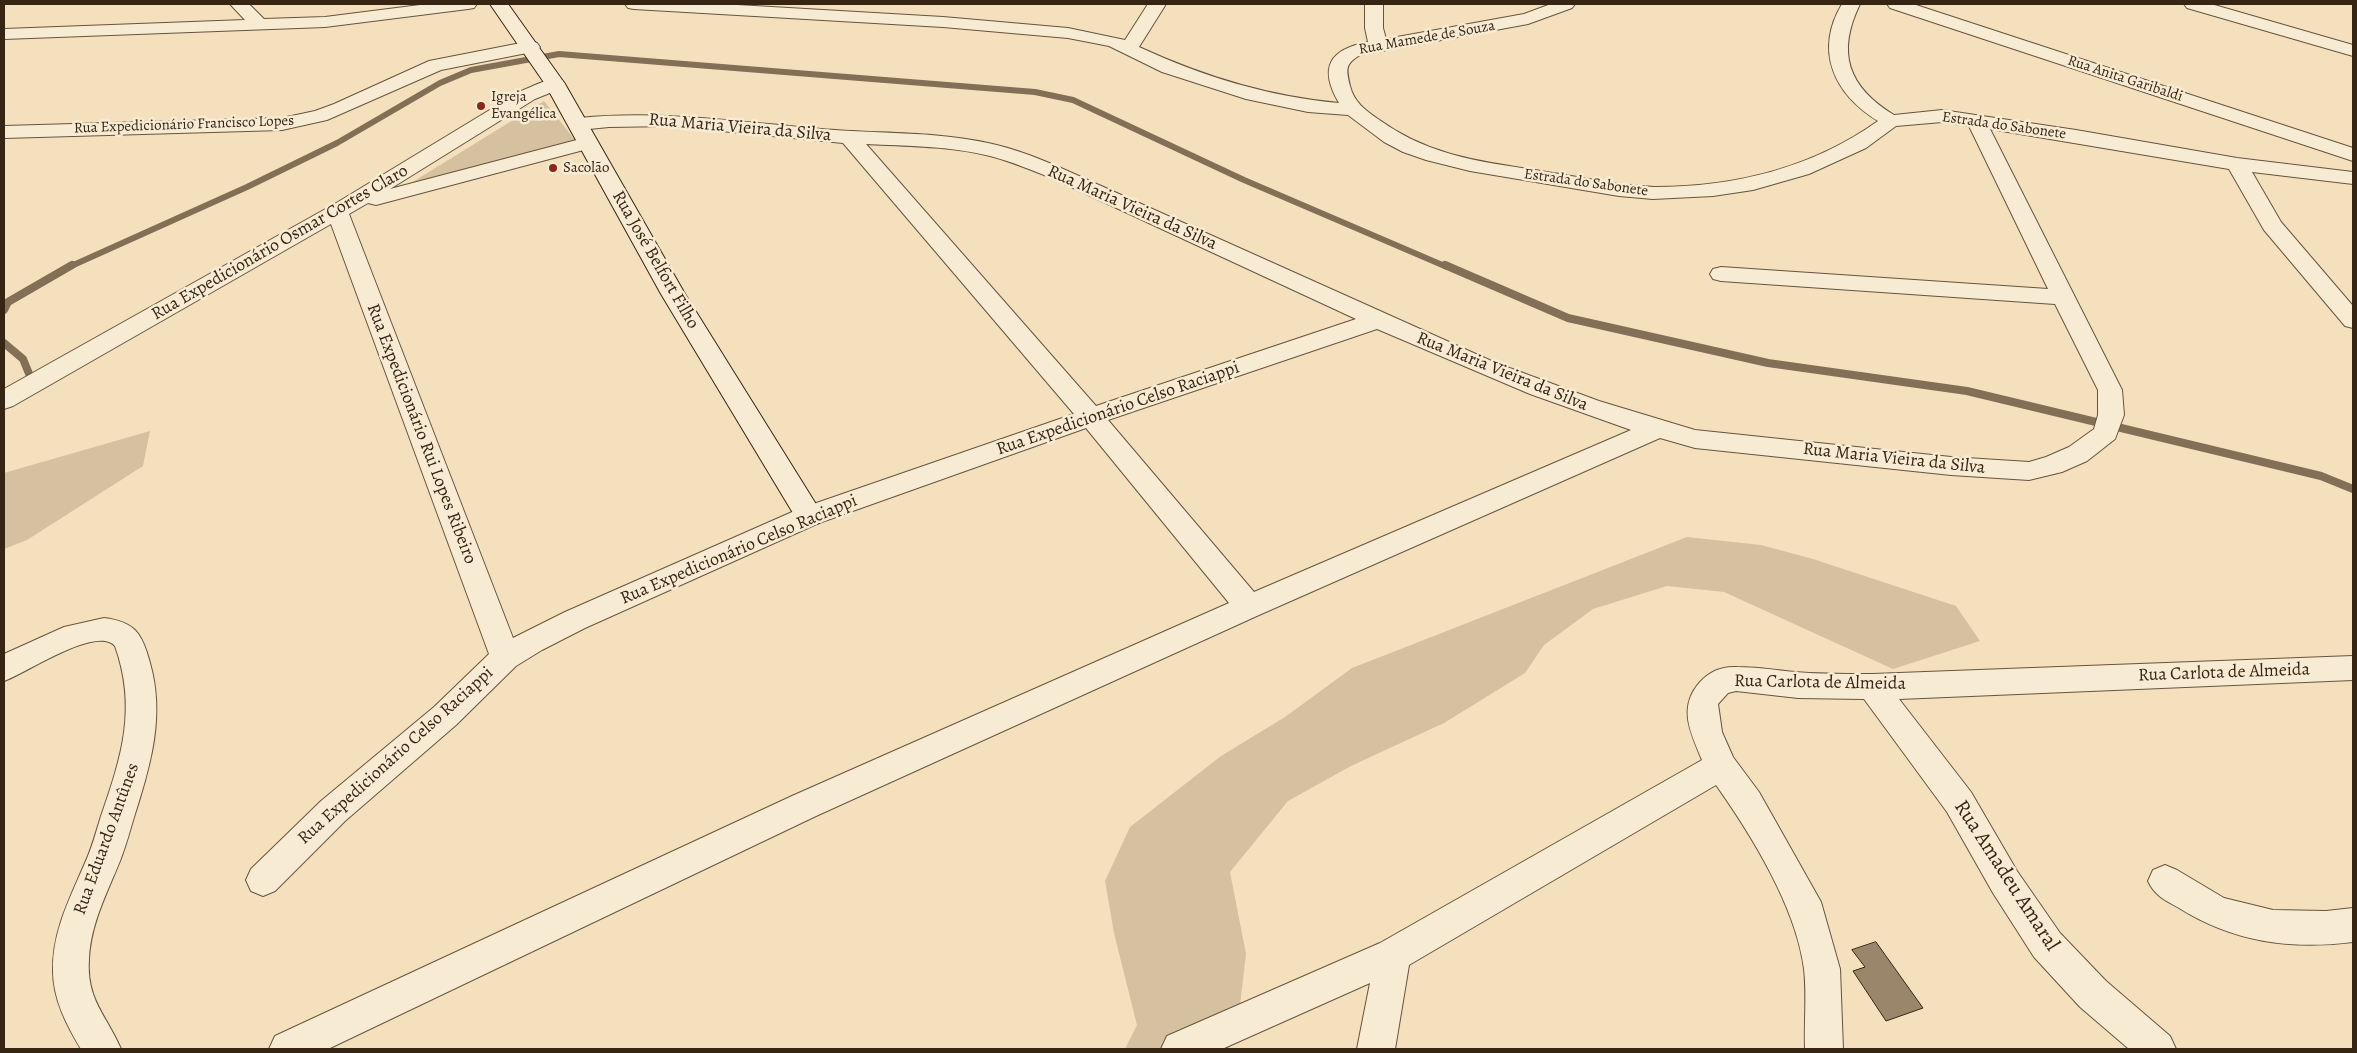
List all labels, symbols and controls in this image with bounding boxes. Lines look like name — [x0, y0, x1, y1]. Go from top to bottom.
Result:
street label: Rua Mamede de Souza — [1357, 17, 1497, 59]
street label: Rua Anita Garibaldi — [2065, 52, 2185, 106]
place label: Igreja Evangélica — [491, 88, 556, 123]
marker: Igreja Evangélica — [475, 100, 487, 112]
street label: Estrada do Sabonete — [1941, 108, 2067, 144]
street label: Rua Maria Vieira da Silva — [648, 109, 832, 147]
street label: Rua Expedicionário Francisco Lopes — [73, 112, 295, 138]
place label: Sacolão — [563, 159, 609, 177]
street label: Rua Expedicionário Osmar Cortes Claro — [148, 160, 412, 326]
street label: Rua Maria Vieira da Silva — [1044, 161, 1220, 255]
marker: Sacolão — [547, 162, 559, 174]
street label: Estrada do Sabonete — [1523, 165, 1649, 201]
street label: Rua José Belfort Filho — [607, 187, 703, 333]
street label: Rua Expedicionário Rui Lopes Ribeiro — [361, 301, 481, 567]
street label: Rua Maria Vieira da Silva — [1413, 328, 1591, 416]
street label: Rua Expedicionário Celso Raciappi — [994, 357, 1242, 461]
street label: Rua Maria Vieira da Silva — [1802, 439, 1986, 479]
street label: Rua Expedicionário Celso Raciappi — [617, 490, 861, 610]
street label: Rua Carlota de Almeida — [2138, 659, 2310, 687]
street label: Rua Expedicionário Celso Raciappi — [294, 663, 498, 849]
street label: Rua Carlota de Almeida — [1734, 671, 1906, 695]
street label: Rua Eduardo Antûnes — [70, 760, 144, 918]
street label: Rua Amadeu Amaral — [1948, 796, 2064, 956]

